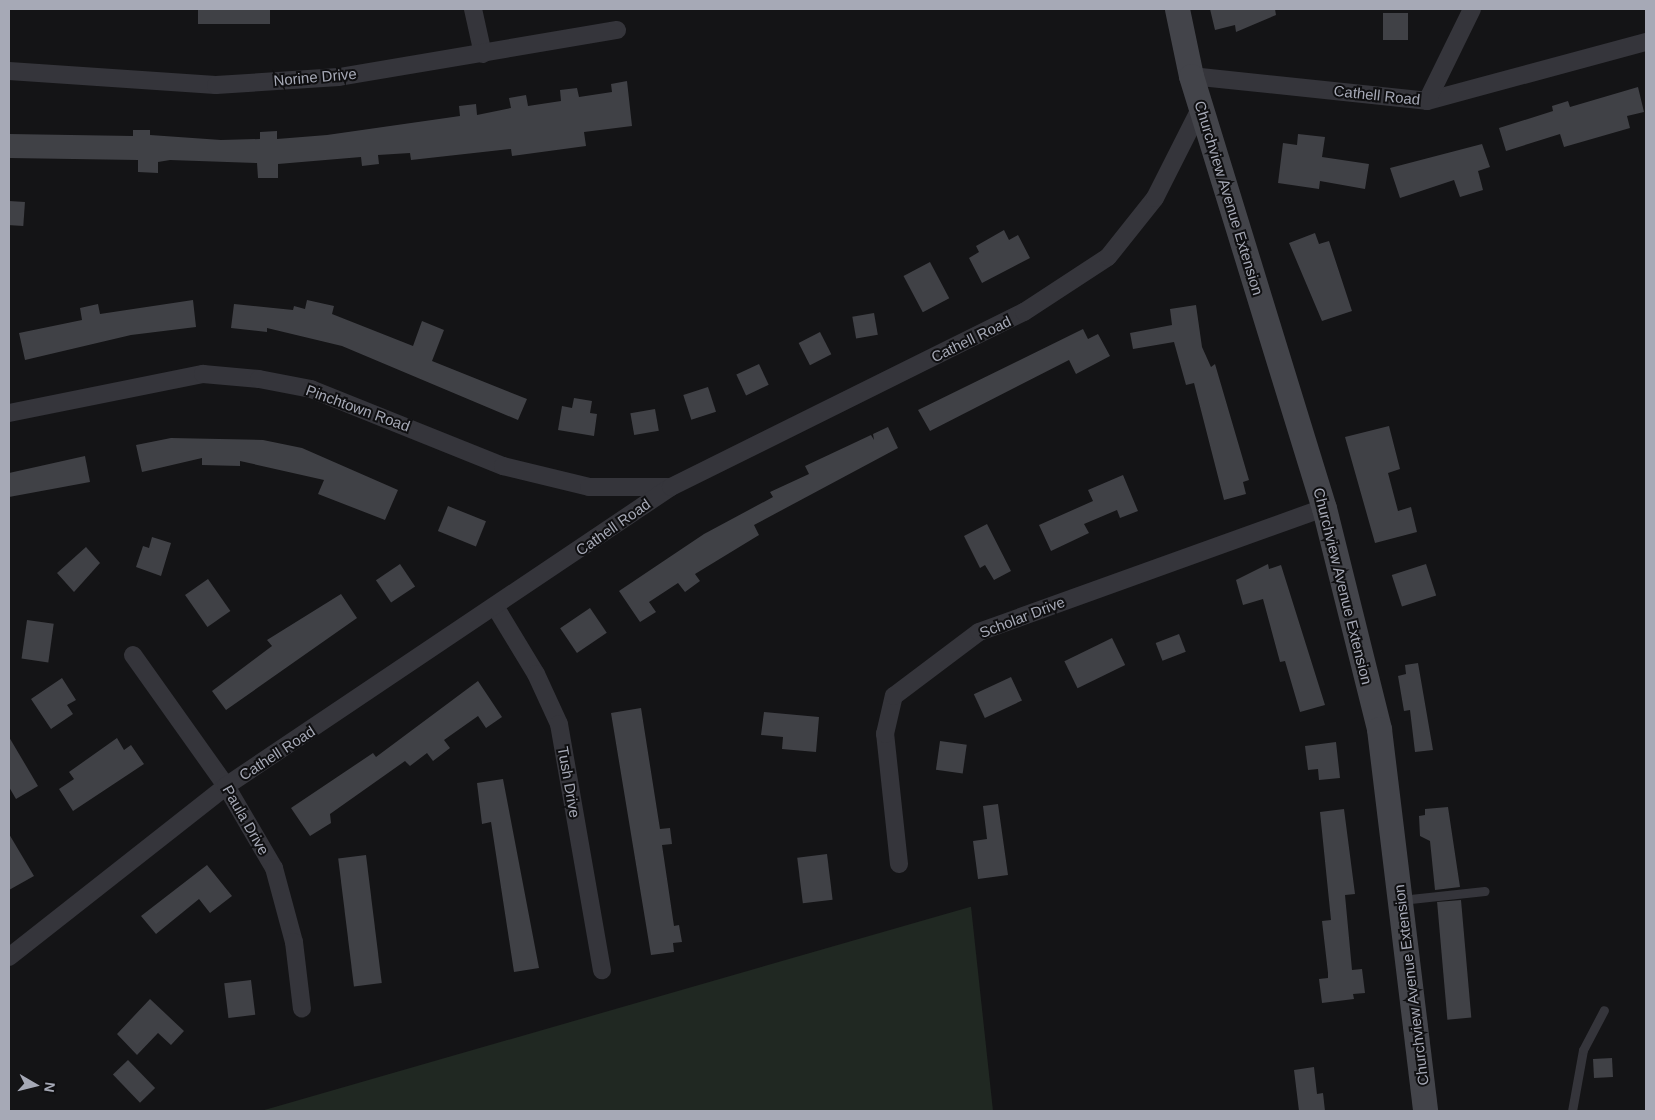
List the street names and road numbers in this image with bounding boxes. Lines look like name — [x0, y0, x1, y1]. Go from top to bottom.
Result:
street label: Norine Drive — [273, 64, 357, 90]
street label: Cathell Road — [1333, 82, 1421, 108]
street label: Churchview Avenue Extension — [1191, 98, 1267, 298]
street label: Cathell Road — [928, 312, 1014, 366]
street label: Pinchtown Road — [304, 381, 412, 435]
street label: Churchview Avenue Extension — [1310, 485, 1376, 687]
street label: Cathell Road — [572, 495, 654, 559]
street label: Scholar Drive — [977, 592, 1067, 642]
street label: Cathell Road — [236, 722, 318, 784]
street label: Tush Drive — [554, 745, 584, 819]
street label: Paula Drive — [219, 782, 273, 858]
street label: Churchview Avenue Extension — [1390, 883, 1432, 1087]

